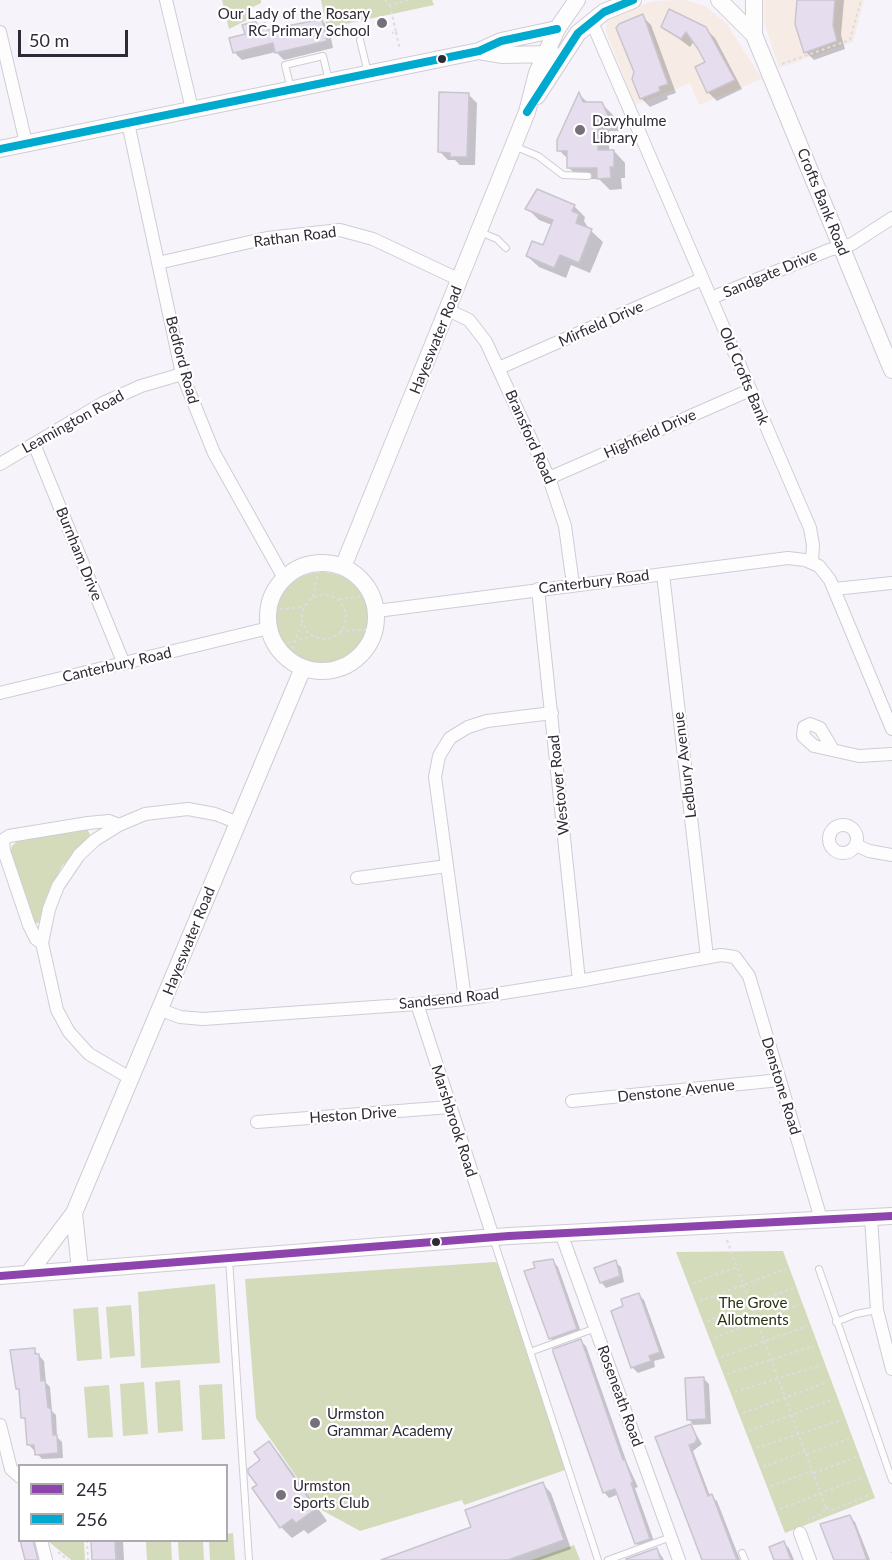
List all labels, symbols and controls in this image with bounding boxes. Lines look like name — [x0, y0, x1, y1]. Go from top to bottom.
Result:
place label: Our Lady of the Rosary RC Primary School — [218, 5, 370, 40]
marker: Our Lady of the Rosary RC Primary School — [375, 16, 389, 30]
scale bar — [21, 18, 130, 56]
text: 50 m — [29, 29, 69, 51]
unlabelled marker — [436, 53, 448, 65]
place label: Davyhulme Library — [592, 112, 667, 147]
marker: Davyhulme Library — [573, 123, 587, 137]
street label: Crofts Bank Road — [793, 146, 853, 258]
street label: Rathan Road — [253, 223, 337, 251]
street label: Sandgate Drive — [720, 246, 820, 302]
street label: Hayeswater Road — [406, 283, 466, 397]
street label: Mirfield Drive — [556, 297, 646, 351]
street label: Bedford Road — [162, 314, 202, 406]
street label: Old Crofts Bank — [715, 324, 773, 428]
street label: Leamington Road — [19, 387, 127, 457]
street label: Bransford Road — [501, 387, 559, 487]
street label: Highfield Drive — [601, 406, 699, 462]
street label: Burnham Drive — [52, 505, 106, 603]
street label: Canterbury Road — [538, 566, 650, 598]
street label: Canterbury Road — [61, 644, 173, 686]
street label: Ledbury Avenue — [670, 711, 700, 819]
street label: Westover Road — [545, 734, 573, 836]
street label: Hayeswater Road — [159, 884, 219, 998]
street label: Sandsend Road — [398, 985, 500, 1013]
street label: Denstone Road — [758, 1035, 804, 1137]
street label: Marshbrook Road — [427, 1063, 481, 1179]
street label: Denstone Avenue — [617, 1076, 735, 1106]
street label: Heston Drive — [309, 1103, 397, 1127]
unlabelled marker — [430, 1236, 442, 1248]
park label: The Grove Allotments — [717, 1294, 789, 1329]
street label: Roseneath Road — [593, 1343, 647, 1449]
place label: Urmston Grammar Academy — [327, 1405, 453, 1440]
marker: Urmston Grammar Academy — [308, 1416, 322, 1430]
legend — [18, 1464, 228, 1542]
place label: Urmston Sports Club — [293, 1477, 369, 1512]
text: 245 — [76, 1478, 107, 1500]
marker: Urmston Sports Club — [274, 1488, 288, 1502]
text: 256 — [76, 1508, 107, 1530]

